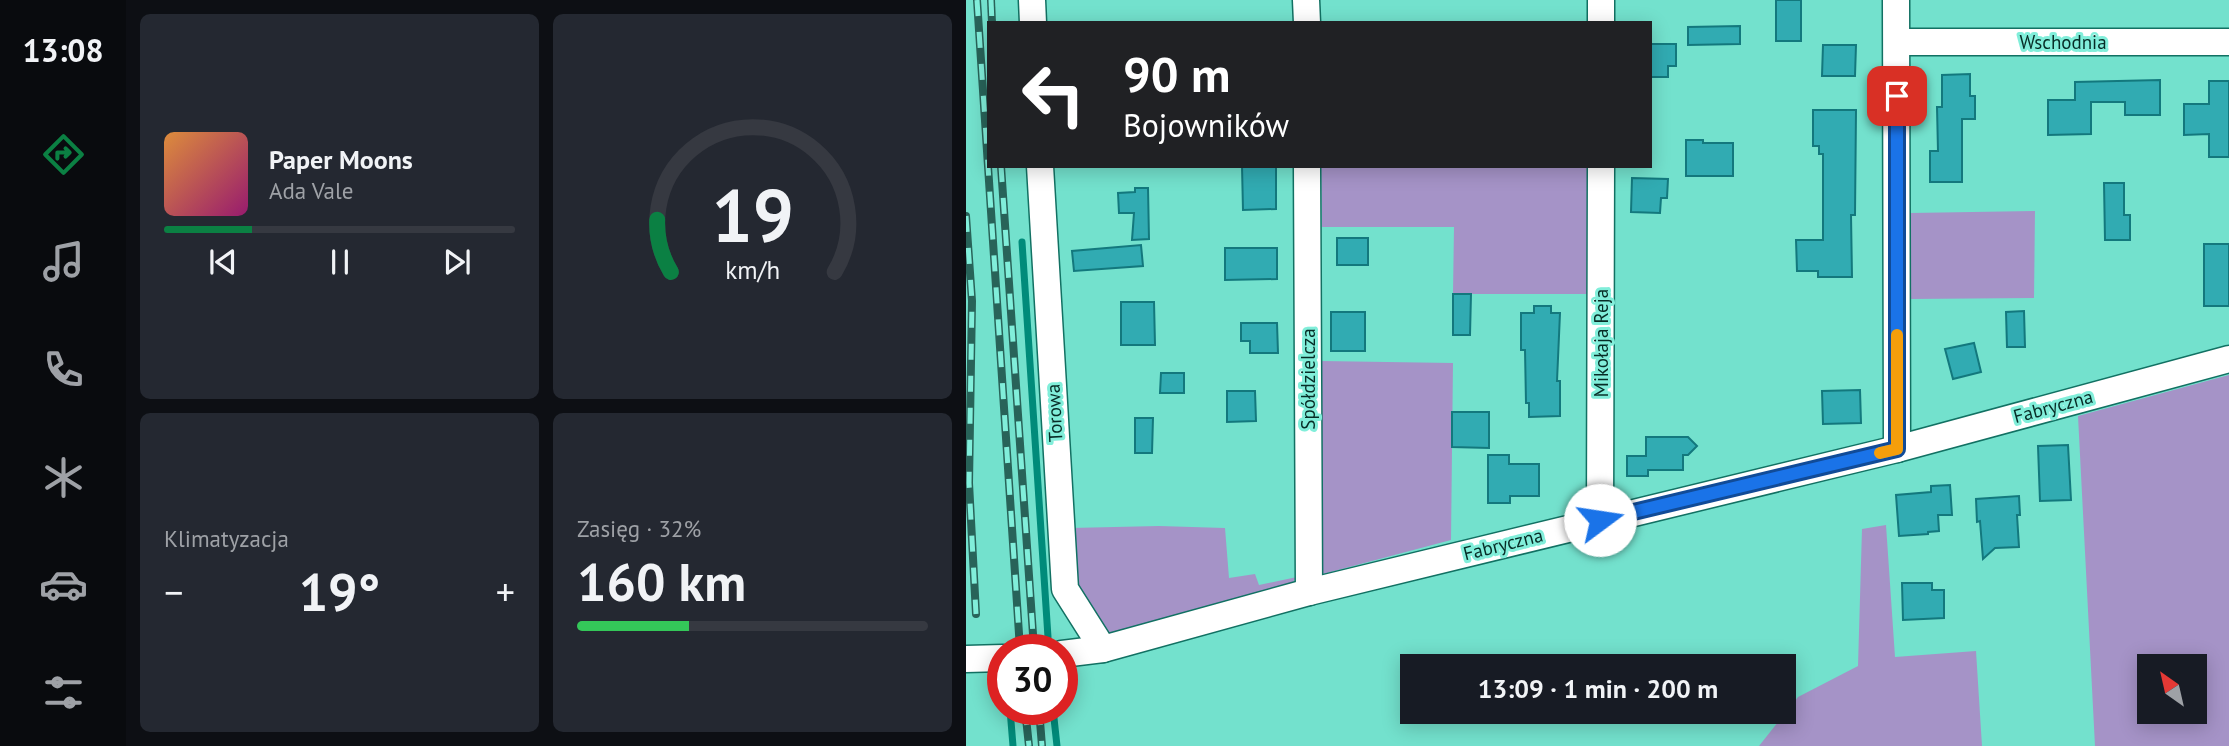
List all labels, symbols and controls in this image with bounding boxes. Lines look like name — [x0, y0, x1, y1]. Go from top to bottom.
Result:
text: 13:08 — [22, 29, 104, 71]
street label: Wschodnia — [2019, 30, 2107, 54]
text: 90 m — [1123, 42, 1230, 106]
icon: left — [1008, 49, 1099, 140]
pin — [1867, 66, 1927, 126]
icon: arrive — [1878, 77, 1916, 115]
text: Bojowników — [1123, 104, 1289, 146]
icon: directions — [39, 130, 88, 179]
text: Paper Moons — [269, 143, 413, 176]
text: 19 — [711, 169, 794, 263]
text: Ada Vale — [269, 176, 353, 205]
icon: music — [39, 237, 88, 286]
icon: previous — [204, 243, 242, 281]
icon: pause — [321, 243, 359, 281]
icon: next — [438, 243, 476, 281]
text: km/h — [725, 254, 780, 286]
street label: Mikołaja Reja — [1589, 289, 1613, 397]
street label: Spółdzielcza — [1296, 328, 1320, 430]
icon: phone — [39, 345, 88, 394]
street label: Torowa — [1040, 383, 1068, 443]
street label: Fabryczna — [2011, 384, 2095, 428]
icon: climate — [39, 453, 88, 502]
position arrow — [1563, 483, 1637, 557]
text: Zasięg · 32% — [577, 514, 701, 543]
street label: Fabryczna — [1461, 523, 1545, 565]
text: Klimatyzacja — [164, 524, 289, 553]
text: 160 km — [577, 548, 746, 615]
text: 19° — [299, 558, 380, 625]
icon: car — [39, 560, 88, 609]
text: − — [164, 567, 183, 616]
text: + — [496, 567, 515, 616]
speed limit sign: 30 — [987, 634, 1078, 725]
north arrow — [2137, 654, 2207, 724]
map controls — [2137, 654, 2207, 724]
icon: filters — [39, 668, 88, 717]
text: 13:09 · 1 min · 200 m — [1478, 672, 1718, 705]

